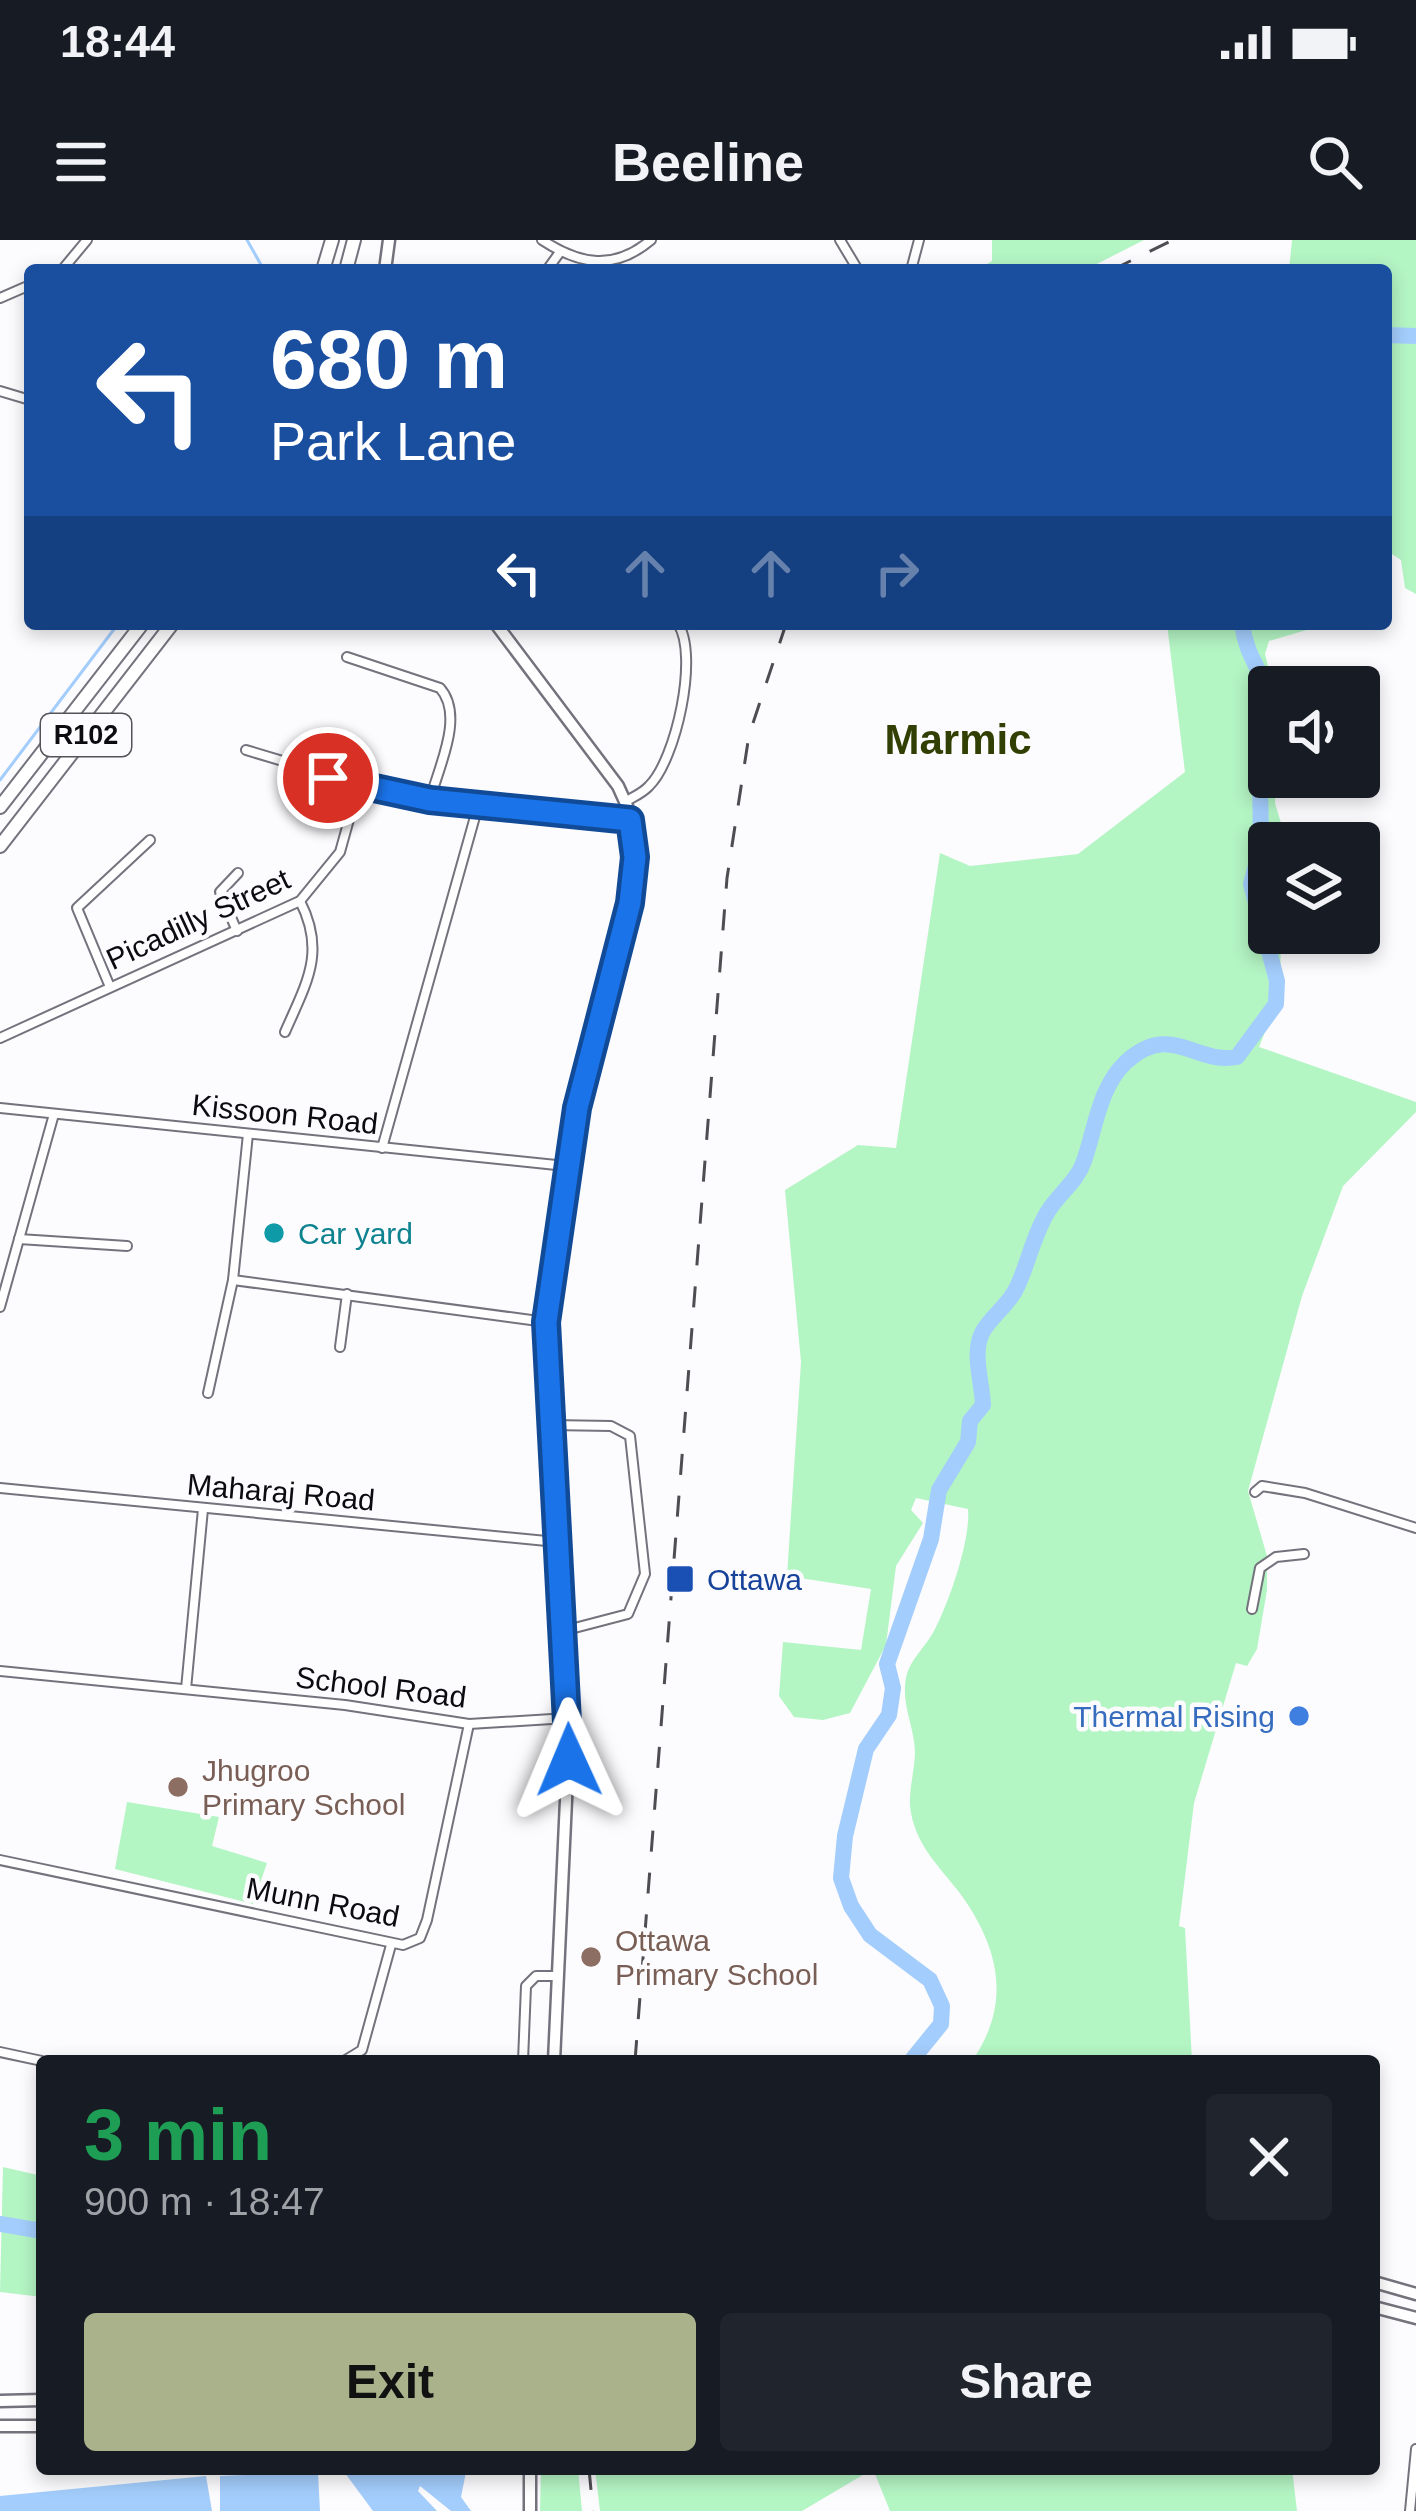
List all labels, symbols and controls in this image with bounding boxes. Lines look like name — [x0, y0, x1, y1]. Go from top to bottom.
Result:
text: 18:44 — [60, 16, 175, 67]
icon: menu — [48, 129, 114, 195]
icon: search — [1302, 129, 1368, 195]
text: Beeline — [612, 132, 804, 192]
icon: left — [72, 312, 228, 468]
text: 680 m — [270, 312, 508, 406]
text: Park Lane — [270, 411, 516, 471]
icon: left — [486, 540, 552, 606]
icon: ahead — [612, 540, 678, 606]
icon: ahead — [738, 540, 804, 606]
icon: right — [864, 540, 930, 606]
map controls — [1248, 666, 1380, 954]
button: sound — [1248, 666, 1380, 798]
road number: R102 — [41, 714, 131, 756]
district label: Marmic — [884, 716, 1032, 763]
pin — [277, 727, 379, 829]
icon: arrive — [295, 745, 361, 811]
button: layers — [1248, 822, 1380, 954]
street label: Picadilly Street — [101, 862, 295, 976]
street label: Kissoon Road — [190, 1088, 380, 1140]
place label: Car yard — [298, 1217, 413, 1250]
marker: Car yard — [261, 1220, 287, 1246]
street label: Maharaj Road — [186, 1467, 376, 1517]
marker: Ottawa — [664, 1563, 696, 1595]
place label: Ottawa — [707, 1563, 802, 1596]
street label: School Road — [294, 1660, 468, 1714]
position arrow — [506, 1697, 632, 1823]
place label: Thermal Rising — [1073, 1700, 1275, 1733]
marker: Thermal Rising — [1286, 1703, 1312, 1729]
place label: Jhugroo Primary School — [202, 1754, 405, 1821]
marker: Jhugroo Primary School — [165, 1774, 191, 1800]
street label: Munn Road — [244, 1871, 402, 1933]
place label: Ottawa Primary School — [615, 1924, 818, 1991]
marker: Ottawa Primary School — [578, 1944, 604, 1970]
button: close — [1206, 2094, 1332, 2220]
text: 3 min — [84, 2095, 272, 2175]
text: 900 m · 18:47 — [84, 2180, 325, 2223]
button: Exit — [84, 2313, 696, 2451]
button: Share — [720, 2313, 1332, 2451]

